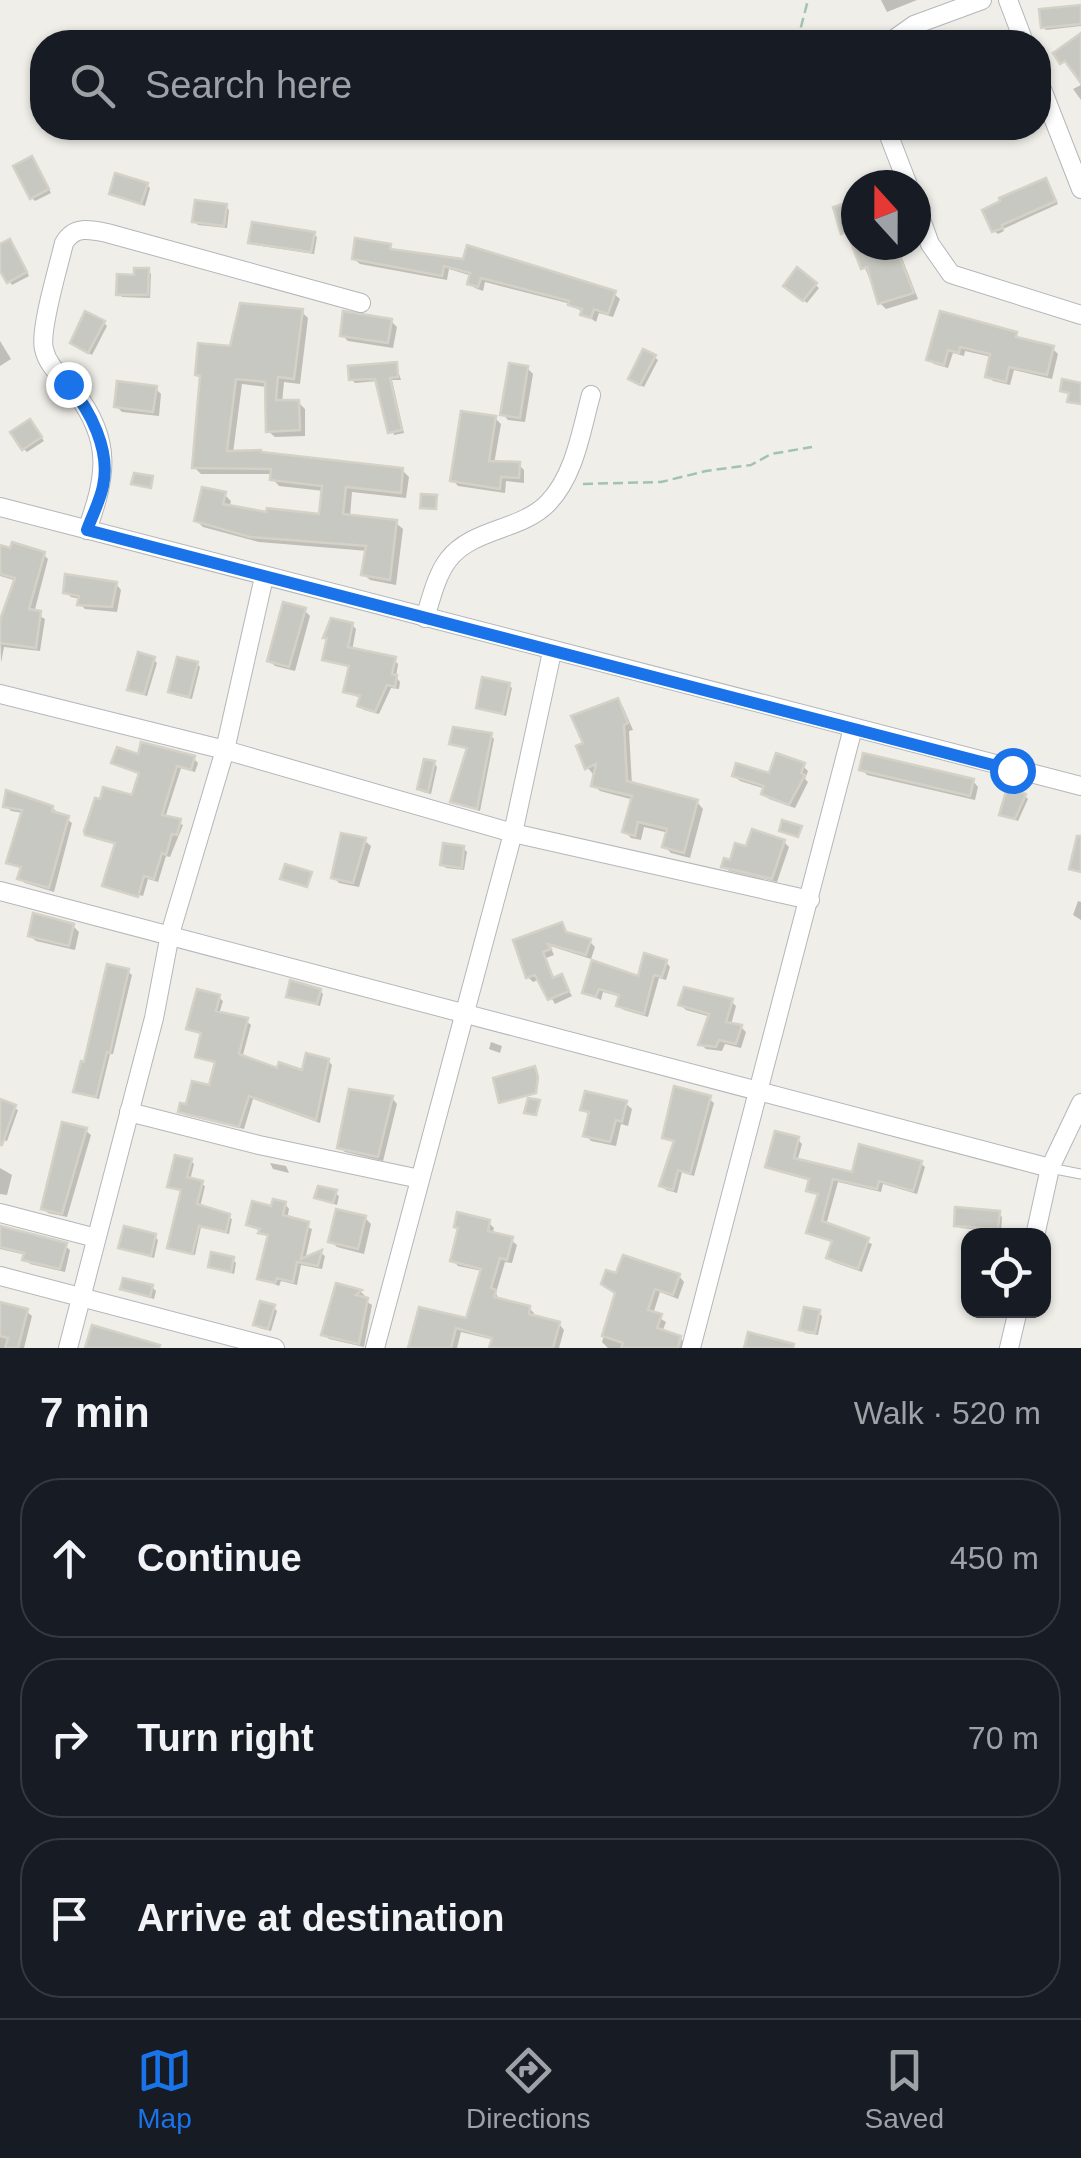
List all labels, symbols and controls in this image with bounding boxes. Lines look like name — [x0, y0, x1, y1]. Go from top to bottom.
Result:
search box — [30, 30, 1051, 140]
icon: search — [65, 58, 120, 113]
text: Search here — [145, 64, 352, 106]
north arrow — [841, 170, 931, 260]
route end — [46, 362, 92, 408]
route start — [990, 748, 1036, 794]
map controls — [961, 1228, 1051, 1318]
button: locate — [961, 1228, 1051, 1318]
text: 7 min — [40, 1389, 150, 1436]
text: Walk · 520 m — [854, 1395, 1041, 1431]
icon: ahead — [42, 1531, 97, 1586]
text: Continue — [137, 1537, 302, 1579]
text: 450 m — [950, 1540, 1039, 1576]
icon: right — [42, 1711, 97, 1766]
text: Turn right — [137, 1717, 314, 1759]
text: 70 m — [968, 1720, 1039, 1756]
icon: arrive — [42, 1891, 97, 1946]
text: Arrive at destination — [137, 1897, 504, 1939]
tab: Map — [137, 2043, 192, 2135]
tab: Directions — [466, 2043, 591, 2135]
tab: Saved — [865, 2043, 944, 2135]

